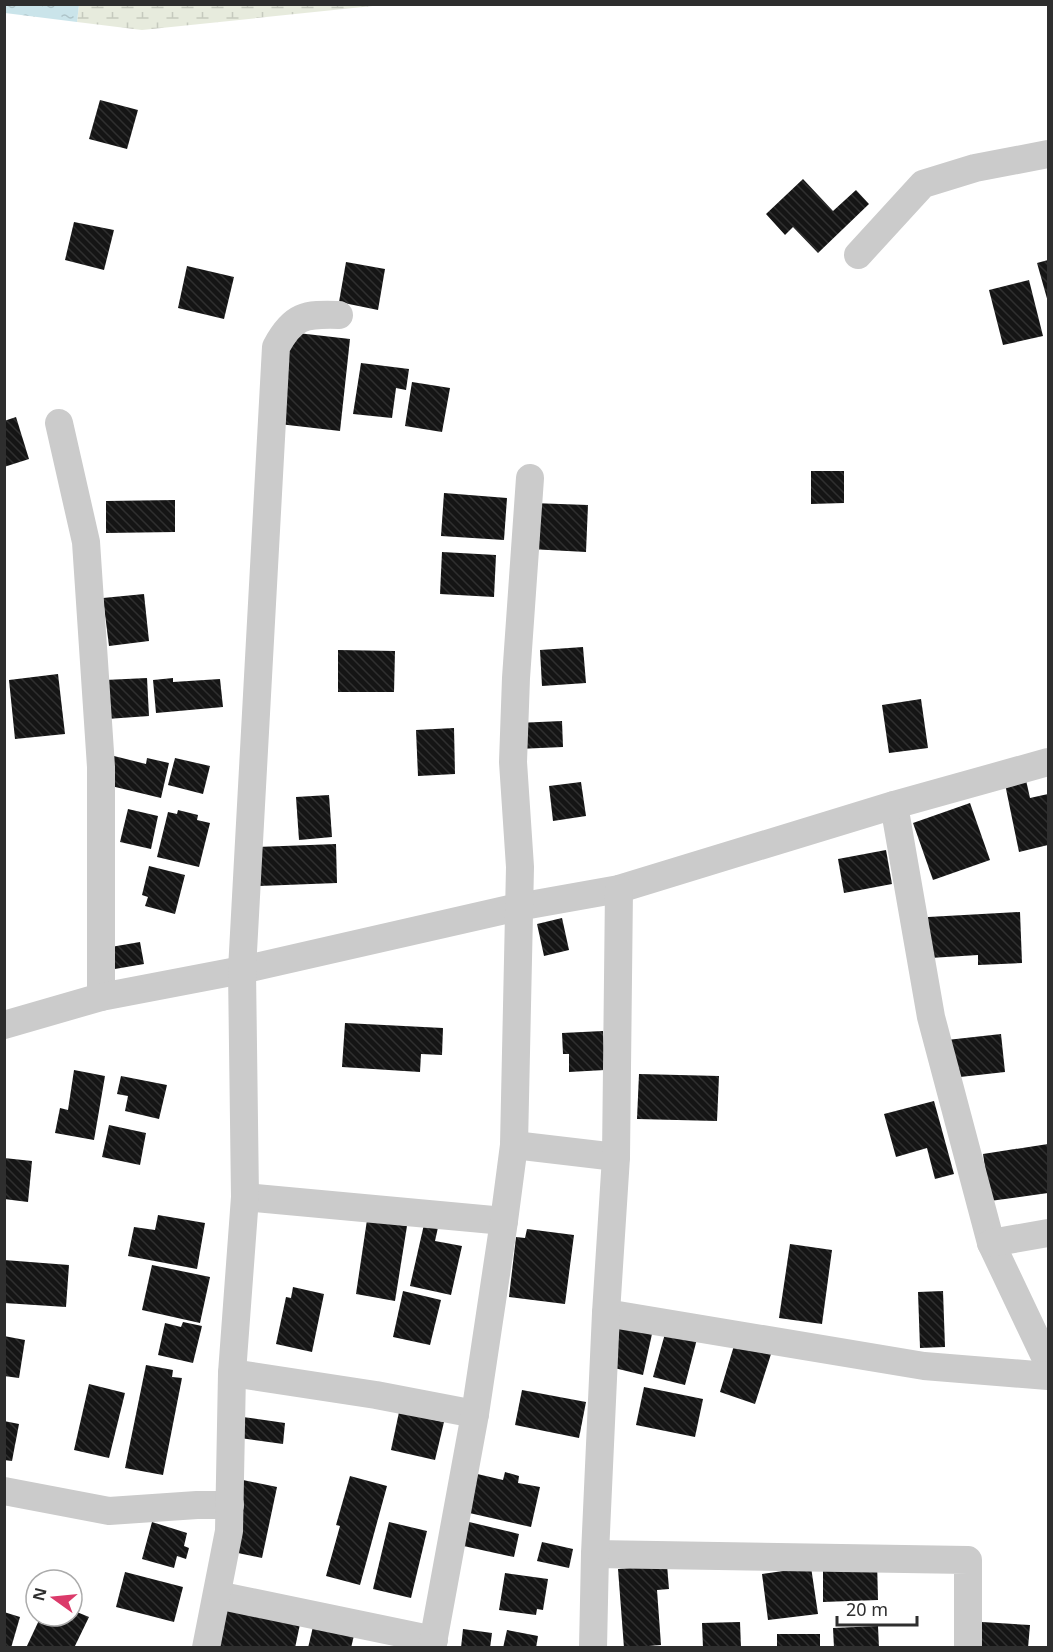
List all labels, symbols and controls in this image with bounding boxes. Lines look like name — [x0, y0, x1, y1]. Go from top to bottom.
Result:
north arrow — [24, 1568, 84, 1628]
text: N — [27, 1585, 52, 1603]
scale bar — [837, 1589, 916, 1627]
text: 20 m — [846, 1597, 888, 1621]

